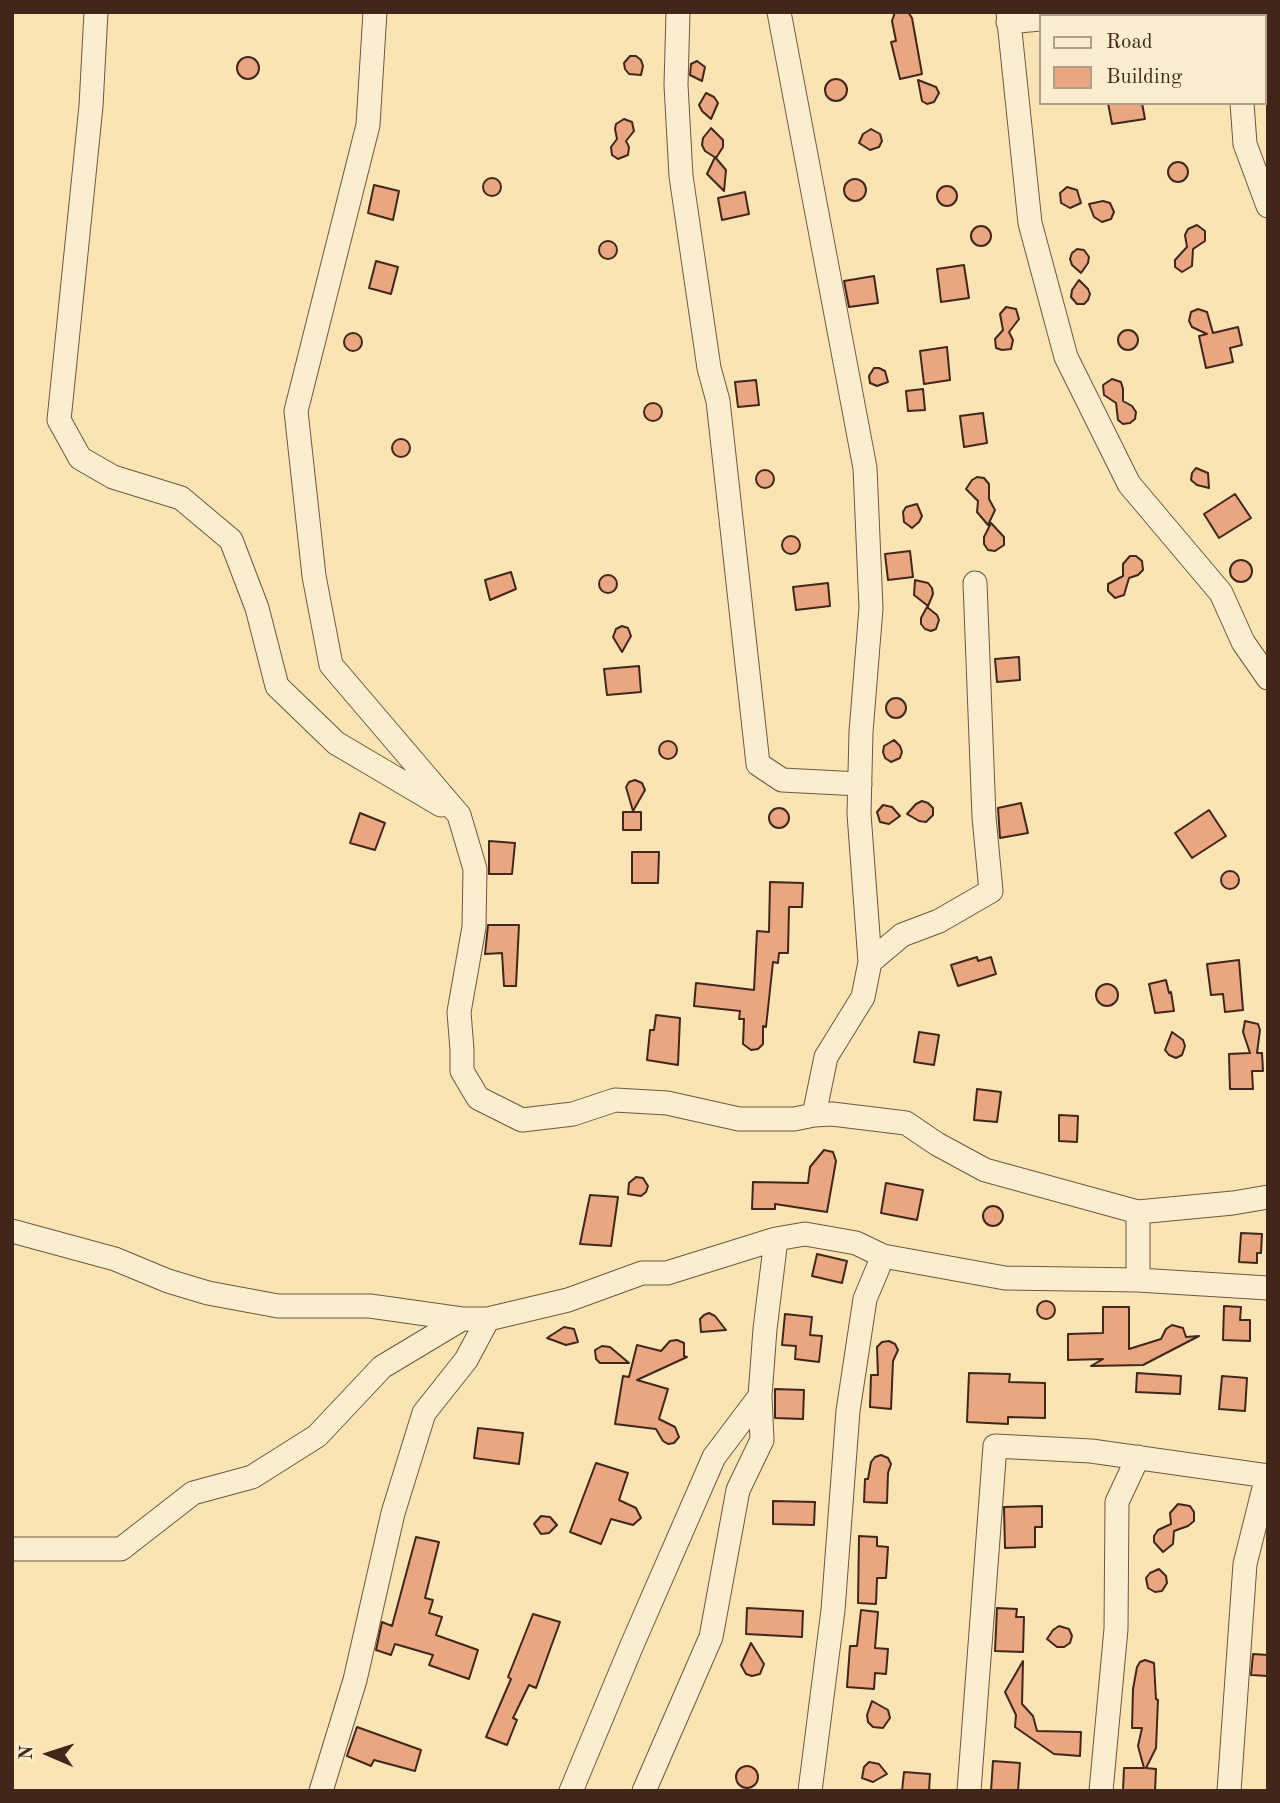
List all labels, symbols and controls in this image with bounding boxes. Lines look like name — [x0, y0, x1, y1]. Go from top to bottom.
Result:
legend — [1038, 14, 1266, 105]
text: Road — [1106, 32, 1153, 53]
text: Building — [1106, 67, 1182, 88]
north arrow — [14, 1719, 84, 1789]
text: N — [18, 1745, 37, 1761]

